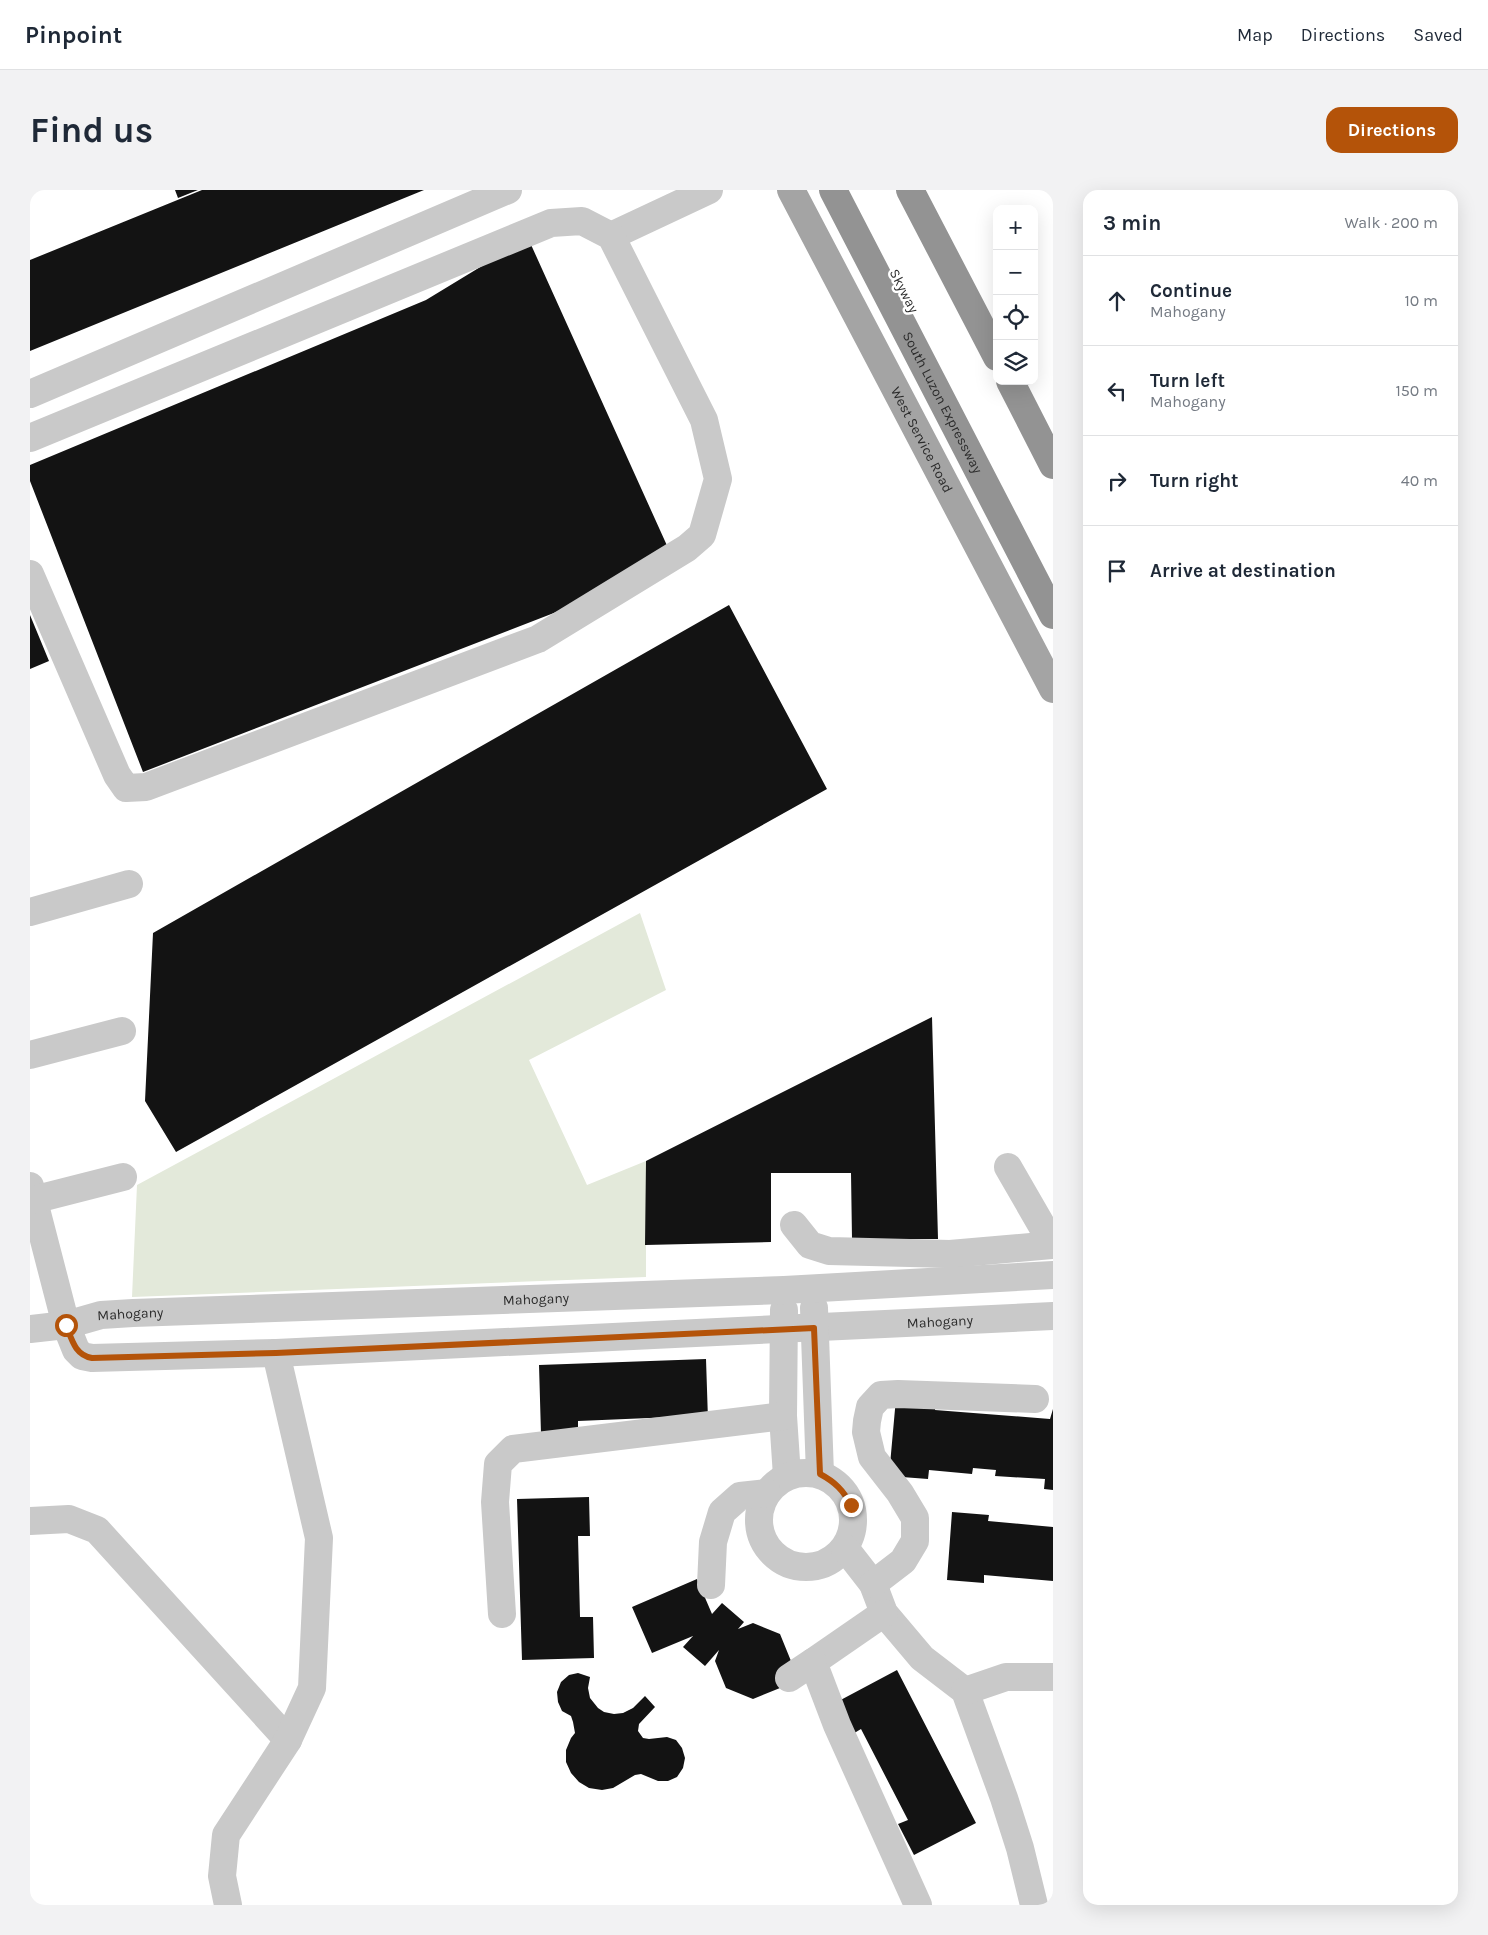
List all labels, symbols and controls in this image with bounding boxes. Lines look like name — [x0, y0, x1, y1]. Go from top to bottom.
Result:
text: Pinpoint — [25, 21, 122, 49]
text: Map — [1237, 24, 1273, 46]
text: Directions — [1301, 24, 1385, 46]
text: Saved — [1413, 24, 1463, 46]
button: Directions — [1326, 107, 1458, 153]
text: Find us — [30, 110, 153, 151]
map controls — [993, 205, 1038, 385]
button: + — [993, 205, 1038, 250]
text: 3 min — [1103, 211, 1161, 235]
text: Walk · 200 m — [1344, 213, 1438, 232]
button: − — [993, 250, 1038, 295]
street label: Skyway — [886, 266, 922, 316]
text: Continue — [1150, 280, 1232, 302]
icon: ahead — [1103, 287, 1131, 315]
text: 10 m — [1404, 291, 1438, 310]
button: locate — [993, 295, 1038, 340]
text: Mahogany — [1150, 302, 1226, 321]
street label: South Luzon Expressway — [899, 328, 987, 476]
button: layers — [993, 340, 1038, 385]
text: Turn left — [1150, 370, 1225, 392]
icon: left — [1103, 377, 1131, 405]
text: 150 m — [1395, 381, 1438, 400]
street label: West Service Road — [887, 384, 957, 496]
text: Mahogany — [1150, 392, 1226, 411]
icon: right — [1103, 467, 1131, 495]
text: Turn right — [1150, 470, 1239, 492]
text: 40 m — [1401, 471, 1438, 490]
icon: arrive — [1103, 557, 1131, 585]
text: Arrive at destination — [1150, 560, 1336, 582]
street label: Mahogany — [503, 1289, 570, 1308]
street label: Mahogany — [97, 1303, 164, 1324]
street label: Mahogany — [906, 1311, 974, 1331]
route start — [55, 1314, 78, 1337]
route end — [840, 1494, 863, 1517]

